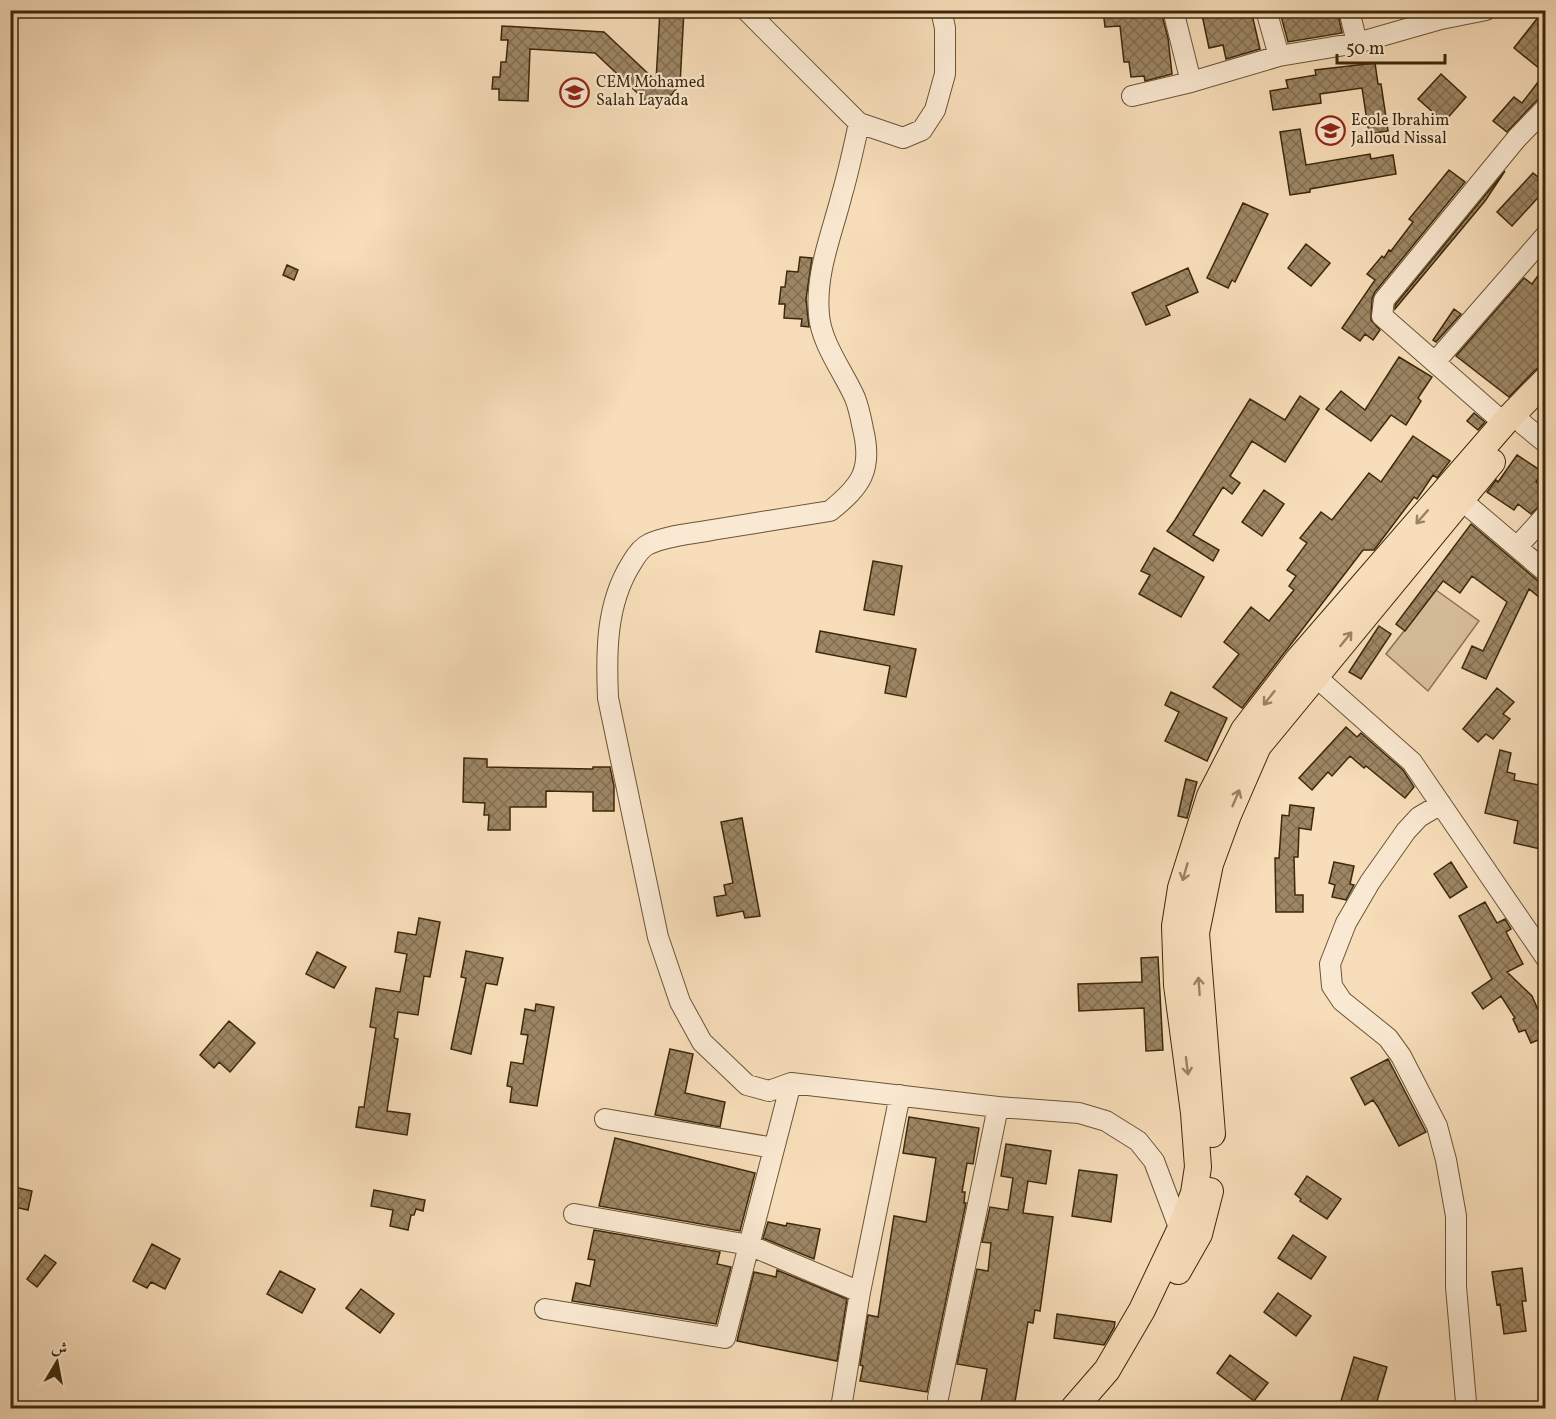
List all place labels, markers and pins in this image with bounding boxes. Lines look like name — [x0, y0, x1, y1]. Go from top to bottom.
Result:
place label: CEM Mohamed Salah Layada — [596, 72, 705, 112]
school or university icon: CEM Mohamed Salah Layada — [559, 76, 591, 108]
place label: Ecole Ibrahim Jalloud Nissal — [1351, 110, 1449, 150]
school or university icon: Ecole Ibrahim Jalloud Nissal — [1314, 114, 1346, 146]

